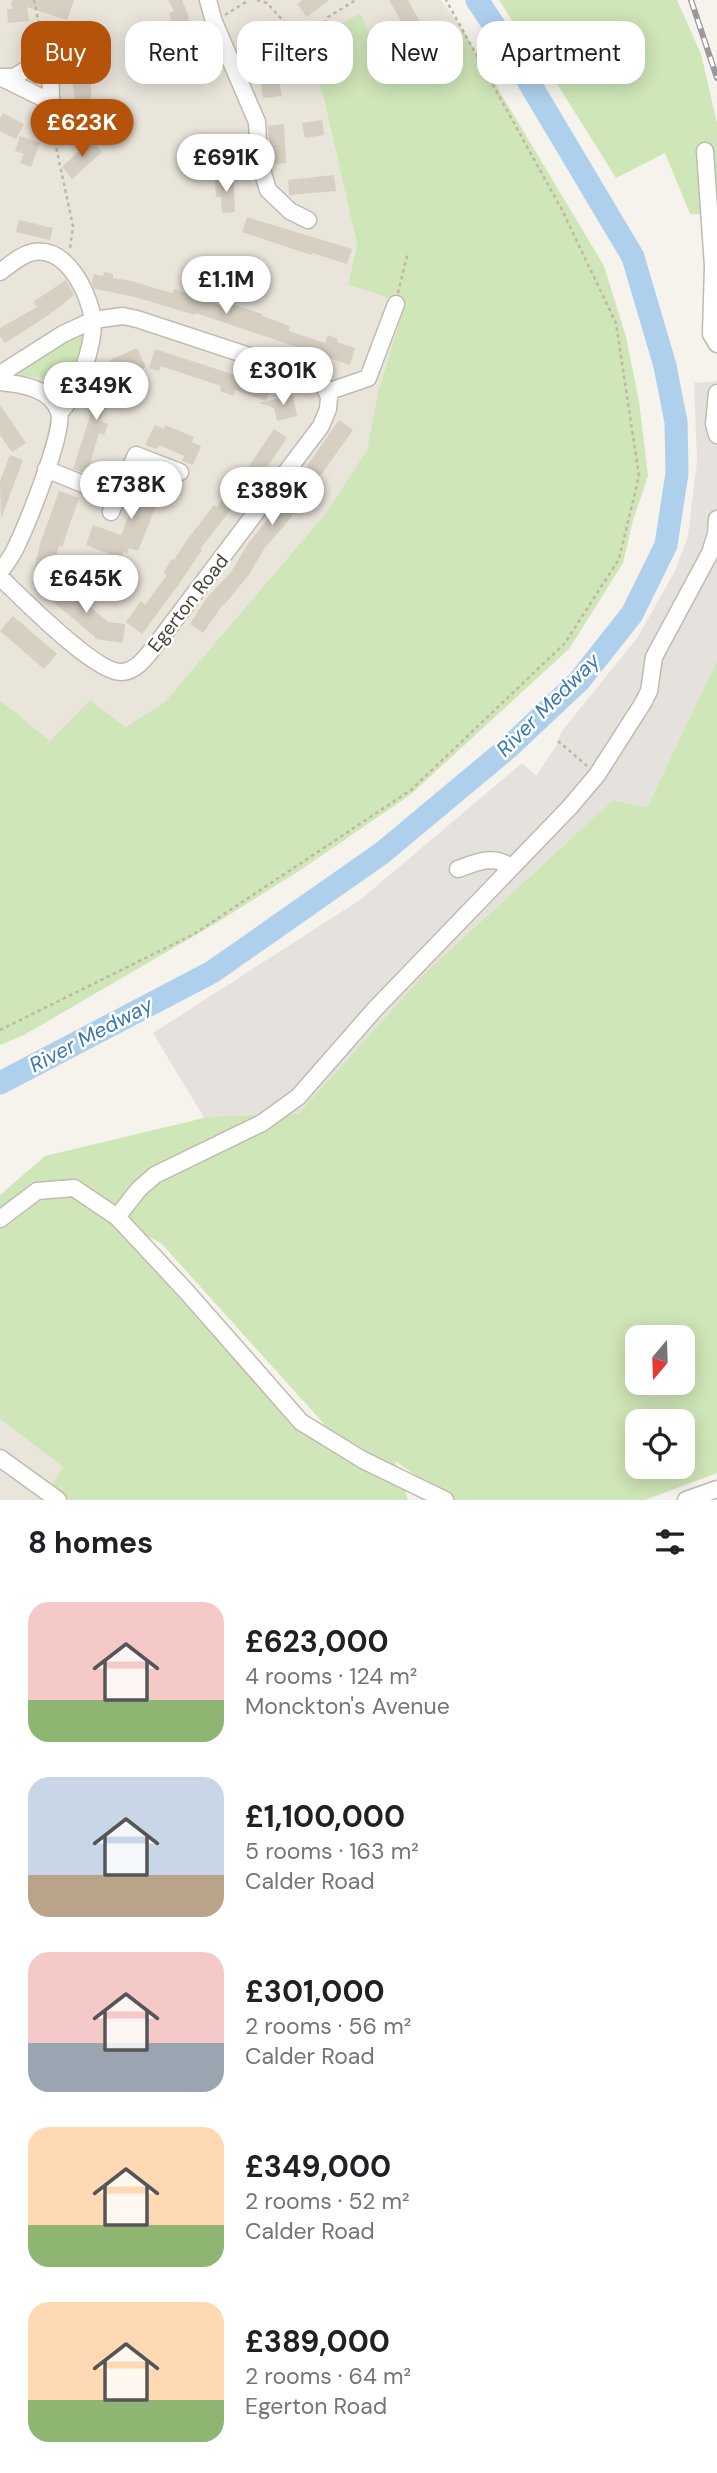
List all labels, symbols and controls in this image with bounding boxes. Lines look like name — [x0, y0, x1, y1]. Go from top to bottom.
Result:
chip: Buy — [21, 21, 111, 84]
chip: Rent — [125, 21, 223, 84]
chip: Filters — [237, 21, 353, 84]
chip: New — [367, 21, 463, 84]
chip: Apartment — [477, 21, 645, 84]
pin: £623K — [33, 100, 131, 159]
text: £623K — [47, 107, 117, 137]
pin: £691K — [177, 134, 275, 194]
text: £691K — [193, 142, 259, 172]
pin: £1.1M — [177, 256, 275, 316]
text: £1.1M — [198, 264, 254, 294]
pin: £301K — [234, 348, 332, 407]
text: £301K — [249, 355, 317, 385]
pin: £349K — [47, 362, 145, 422]
text: £349K — [60, 370, 132, 400]
pin: £738K — [82, 462, 180, 521]
pin: £389K — [223, 468, 321, 527]
text: £738K — [96, 469, 166, 499]
text: £389K — [236, 475, 308, 505]
street label: Egerton Road — [142, 549, 234, 657]
pin: £645K — [37, 556, 135, 615]
text: £645K — [49, 563, 123, 593]
water label: River Medway — [490, 646, 607, 763]
water label: River Medway — [24, 990, 159, 1079]
north arrow — [625, 1325, 695, 1395]
map controls — [625, 1325, 695, 1479]
button: locate — [625, 1409, 695, 1479]
text: 8 homes — [28, 1523, 153, 1562]
icon: filters — [651, 1523, 689, 1561]
text: £623,000 — [245, 1622, 389, 1661]
icon: home — [84, 1630, 168, 1714]
text: 4 rooms · 124 m² — [245, 1661, 417, 1691]
text: Monckton's Avenue — [245, 1691, 450, 1721]
text: £1,100,000 — [245, 1797, 405, 1836]
icon: home — [84, 1805, 168, 1889]
text: 5 rooms · 163 m² — [245, 1836, 419, 1866]
text: Calder Road — [245, 1866, 375, 1896]
text: £301,000 — [245, 1972, 385, 2011]
icon: home — [84, 1980, 168, 2064]
text: 2 rooms · 56 m² — [245, 2011, 411, 2041]
text: Calder Road — [245, 2041, 375, 2071]
text: £349,000 — [245, 2147, 391, 2186]
icon: home — [84, 2155, 168, 2239]
text: 2 rooms · 52 m² — [245, 2186, 410, 2216]
text: Calder Road — [245, 2216, 375, 2246]
text: £389,000 — [245, 2322, 390, 2361]
icon: home — [84, 2330, 168, 2414]
text: 2 rooms · 64 m² — [245, 2361, 411, 2391]
text: Egerton Road — [245, 2391, 387, 2421]

